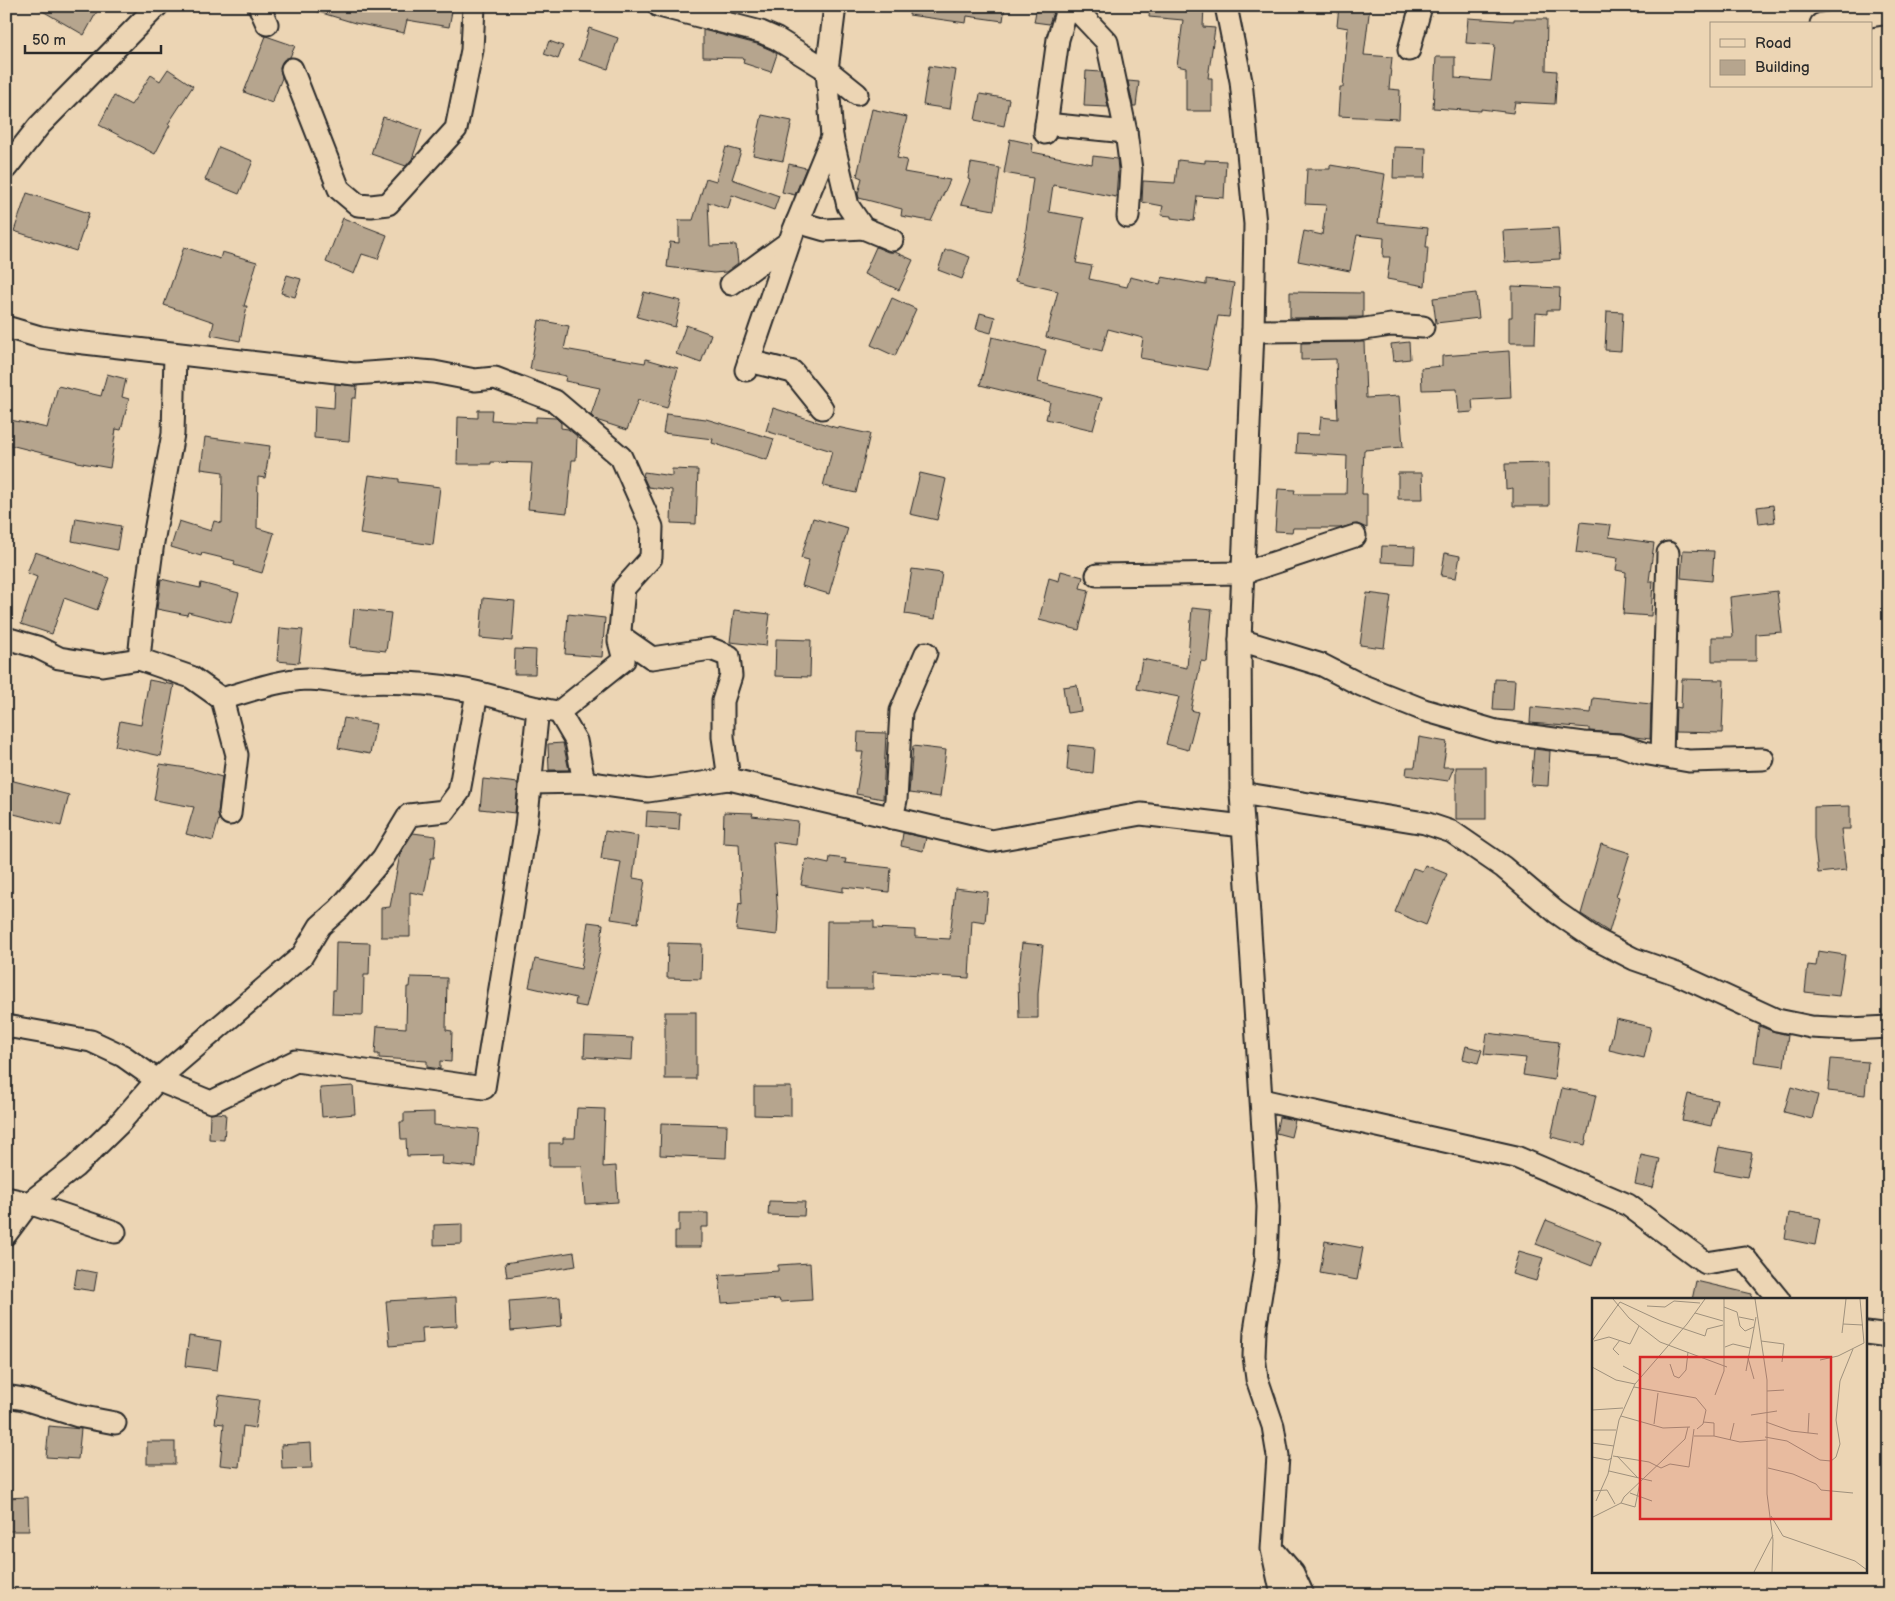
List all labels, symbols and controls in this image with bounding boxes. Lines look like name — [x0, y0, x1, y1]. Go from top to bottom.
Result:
scale bar — [25, 22, 161, 54]
legend — [1710, 22, 1872, 88]
text: 50 m — [32, 31, 66, 50]
text: Road — [1755, 34, 1791, 53]
text: Building — [1755, 58, 1810, 77]
inset map — [1592, 1298, 1868, 1574]

